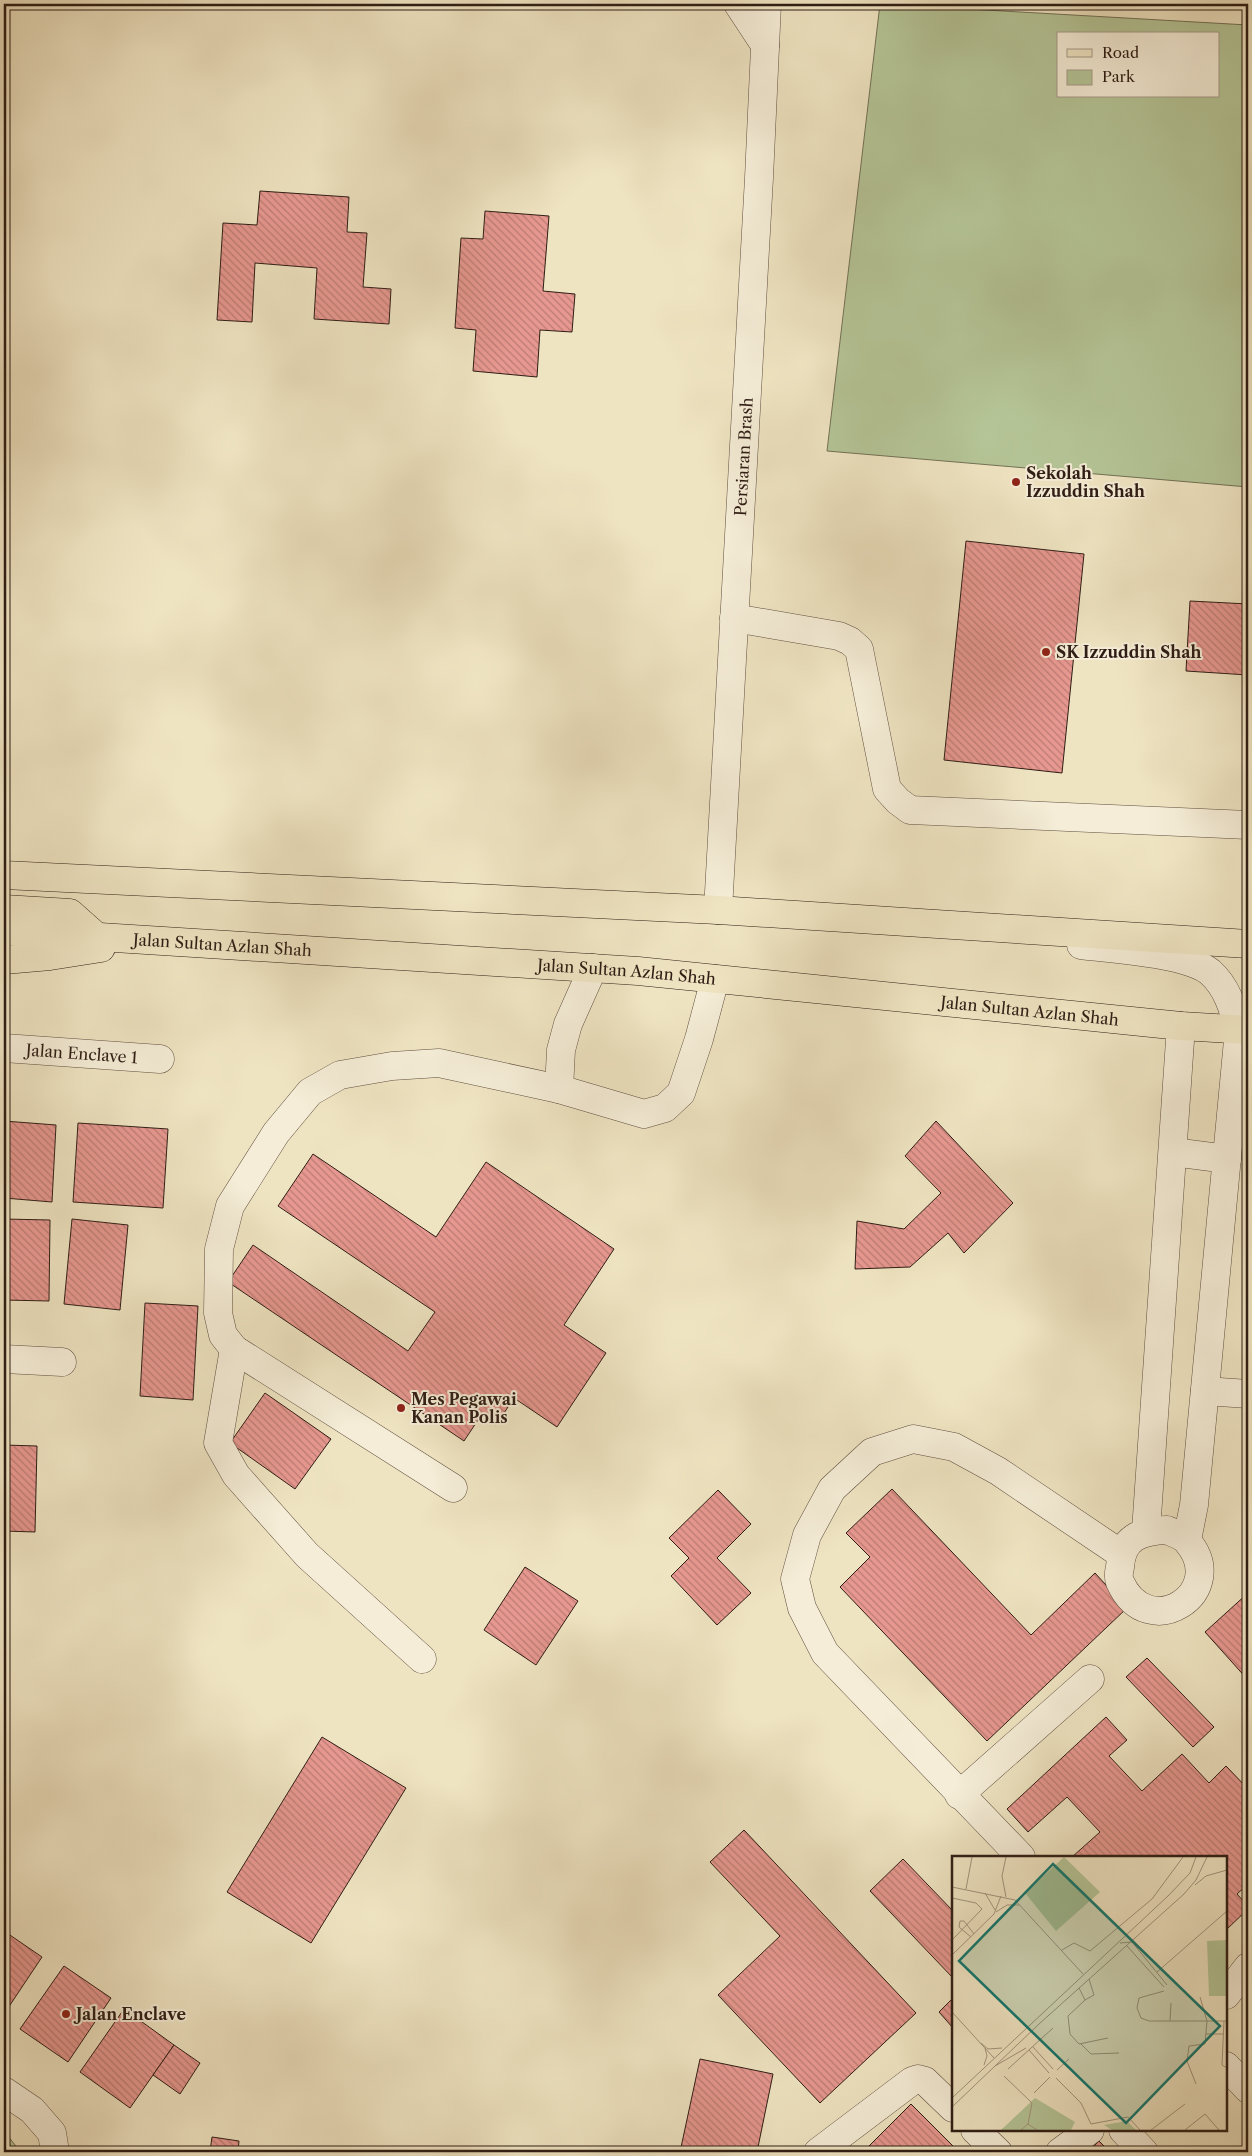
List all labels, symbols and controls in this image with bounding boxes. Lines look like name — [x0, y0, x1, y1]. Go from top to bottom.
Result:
legend — [1057, 32, 1220, 98]
text: Road — [1102, 43, 1139, 62]
text: Park — [1102, 67, 1136, 86]
street label: Persiaran Brash — [730, 397, 757, 517]
place label: Sekolah Izzuddin Shah — [1026, 463, 1145, 501]
marker: Sekolah Izzuddin Shah — [1010, 476, 1022, 488]
place label: SK Izzuddin Shah — [1056, 642, 1202, 662]
marker: SK Izzuddin Shah — [1040, 646, 1052, 658]
street label: Jalan Sultan Azlan Shah — [130, 929, 313, 960]
street label: Jalan Sultan Azlan Shah — [534, 954, 717, 989]
street label: Jalan Sultan Azlan Shah — [937, 991, 1120, 1030]
street label: Jalan Enclave 1 — [22, 1039, 139, 1067]
place label: Mes Pegawai Kanan Polis — [411, 1389, 517, 1427]
marker: Mes Pegawai Kanan Polis — [395, 1402, 407, 1414]
inset map — [952, 1856, 1227, 2131]
place label: Jalan Enclave — [73, 2004, 187, 2024]
marker: Jalan Enclave — [60, 2008, 72, 2020]

